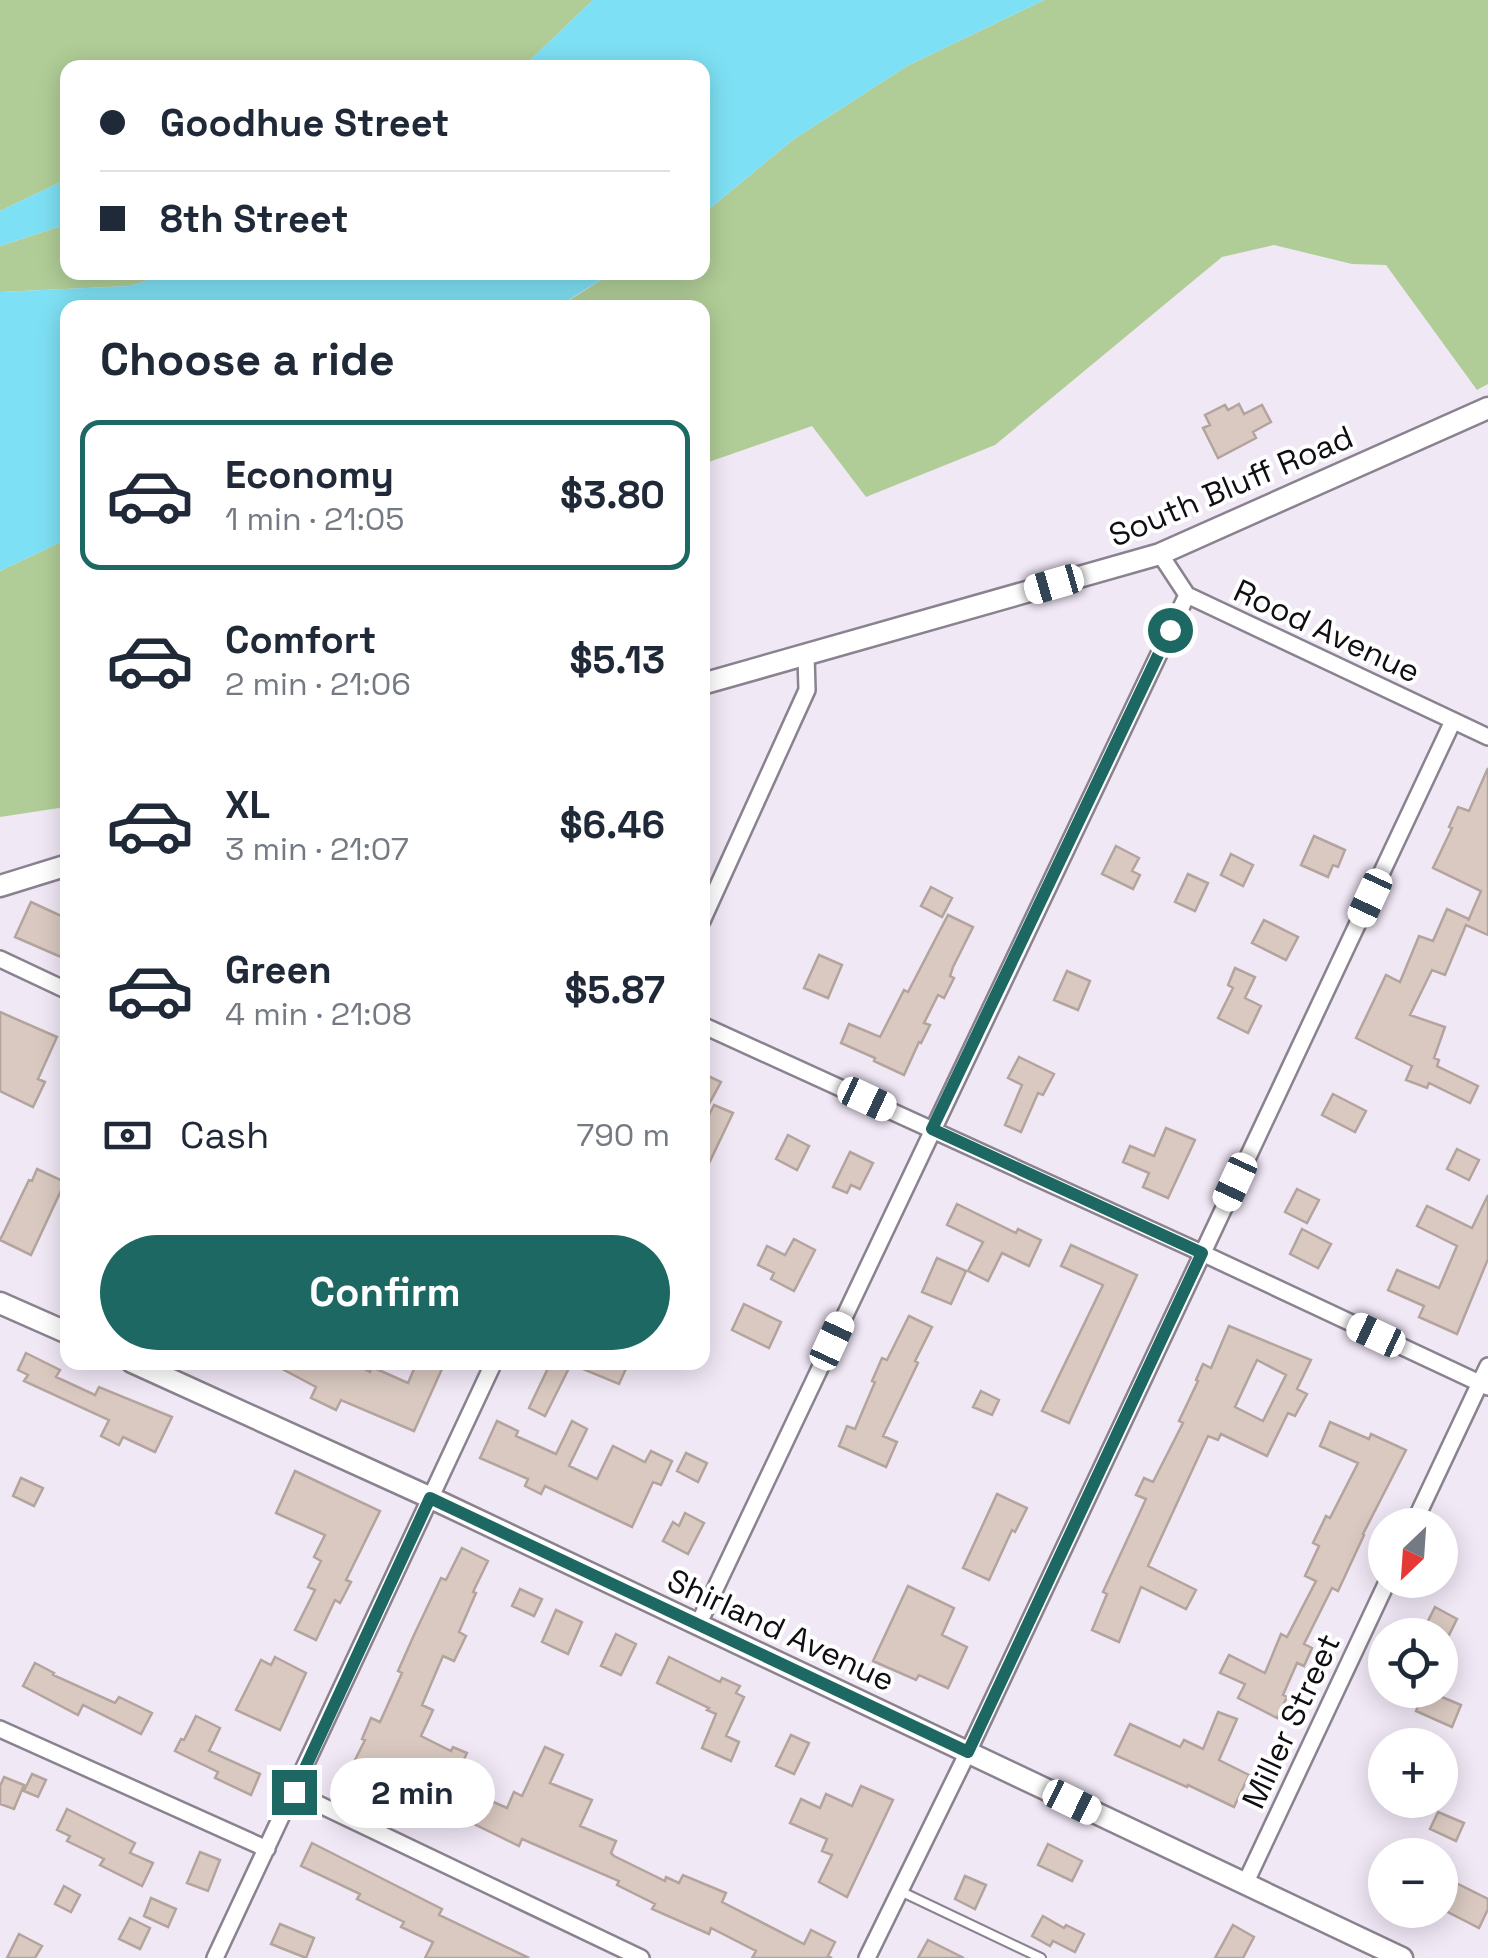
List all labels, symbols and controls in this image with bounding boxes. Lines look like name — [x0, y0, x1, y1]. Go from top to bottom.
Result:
text: Goodhue Street — [160, 99, 449, 147]
text: 8th Street — [160, 195, 348, 243]
text: Choose a ride — [100, 331, 395, 388]
street label: South Bluff Road — [1103, 417, 1359, 555]
icon: car — [105, 450, 195, 540]
text: Economy — [225, 451, 394, 499]
text: $3.80 — [560, 471, 665, 519]
text: 1 min · 21:05 — [225, 499, 404, 539]
car — [1021, 561, 1087, 607]
street label: Rood Avenue — [1227, 570, 1427, 692]
route start — [1148, 608, 1193, 653]
icon: car — [105, 615, 195, 705]
text: Comfort — [225, 616, 376, 664]
text: $5.13 — [570, 636, 665, 684]
text: 2 min · 21:06 — [225, 664, 411, 704]
icon: car — [105, 780, 195, 870]
text: XL — [225, 781, 270, 829]
text: $6.46 — [560, 801, 665, 849]
text: 3 min · 21:07 — [225, 829, 409, 869]
car — [1344, 864, 1396, 932]
icon: car — [105, 945, 195, 1035]
text: Green — [225, 946, 332, 994]
text: $5.87 — [564, 966, 665, 1014]
text: 4 min · 21:08 — [225, 994, 412, 1034]
car — [833, 1073, 901, 1125]
icon: cash — [100, 1108, 155, 1163]
text: Cash — [180, 1111, 269, 1159]
text: 790 m — [576, 1115, 670, 1155]
car — [1209, 1148, 1261, 1216]
button: Confirm — [100, 1235, 670, 1350]
car — [806, 1307, 858, 1375]
car — [1342, 1309, 1410, 1361]
north arrow — [1368, 1508, 1458, 1598]
map controls — [1368, 1508, 1458, 1928]
street label: Shirland Avenue — [661, 1560, 901, 1700]
button: locate — [1368, 1618, 1458, 1708]
street label: Miller Street — [1233, 1627, 1349, 1815]
button: + — [1368, 1728, 1458, 1818]
callout: 2 min — [329, 1757, 494, 1827]
route end — [272, 1770, 317, 1815]
text: 2 min — [371, 1773, 454, 1813]
car — [1038, 1775, 1106, 1829]
button: − — [1368, 1838, 1458, 1928]

